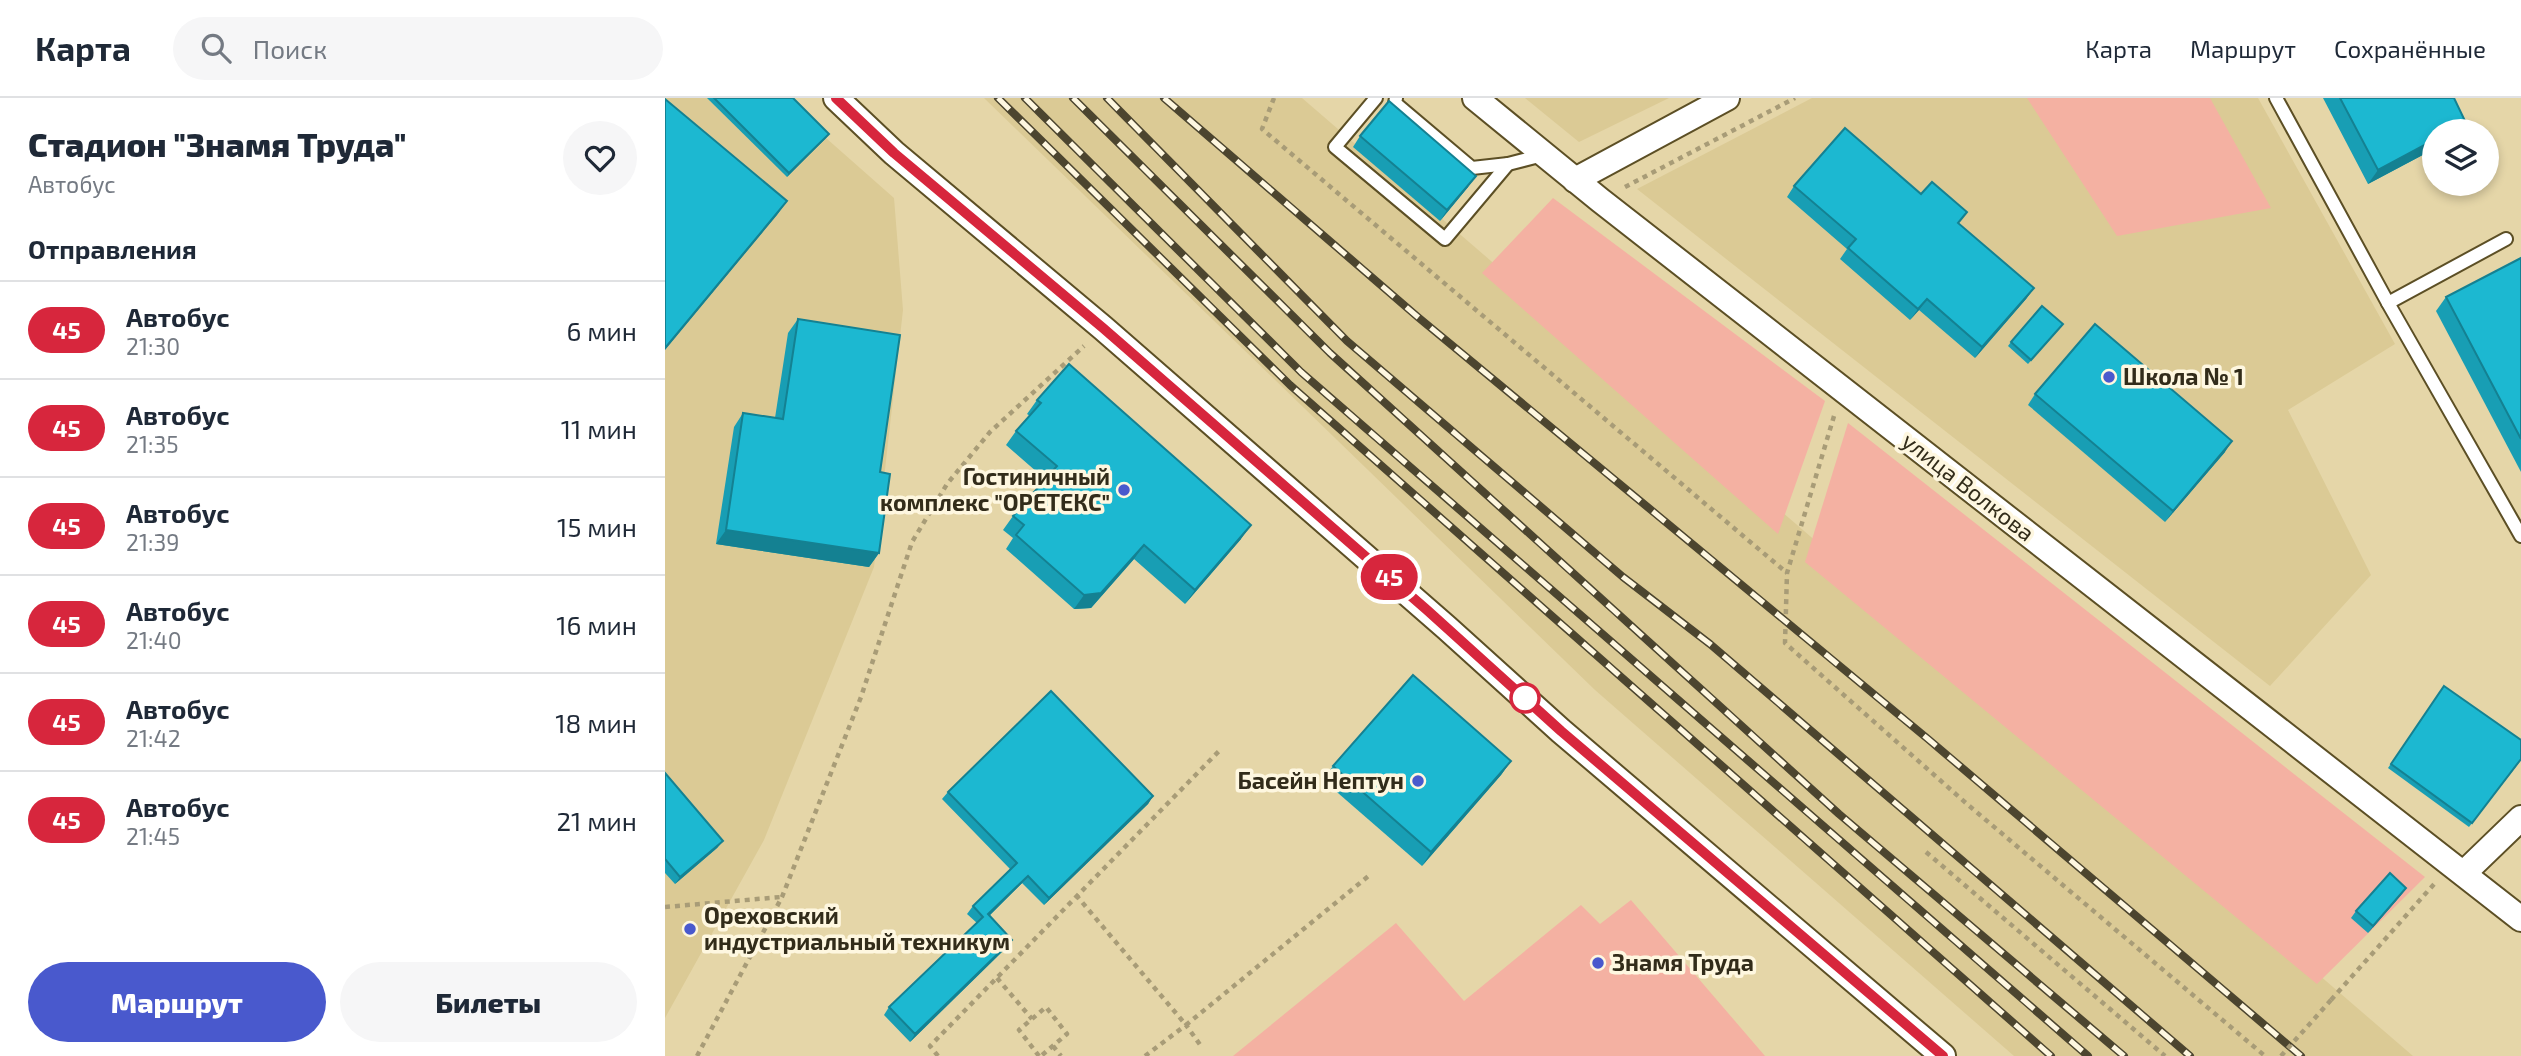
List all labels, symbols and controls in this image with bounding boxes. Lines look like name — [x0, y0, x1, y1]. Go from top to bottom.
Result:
search box — [173, 17, 663, 80]
text: Карта — [35, 28, 131, 68]
icon: search — [197, 29, 235, 67]
text: Поиск — [253, 33, 327, 64]
text: Карта — [2085, 34, 2152, 63]
text: Маршрут — [2190, 34, 2296, 63]
text: Сохранённые — [2334, 34, 2486, 63]
map controls — [2422, 119, 2499, 196]
button: layers — [2422, 119, 2499, 196]
button: heart — [563, 121, 637, 195]
text: Стадион "Знамя Труда" — [28, 124, 406, 164]
text: Автобус — [28, 170, 116, 198]
text: Отправления — [28, 233, 197, 264]
text: Автобус — [126, 301, 229, 332]
text: 45 — [52, 315, 81, 344]
text: 6 мин — [566, 315, 637, 346]
text: 21:30 — [126, 332, 180, 360]
place label: Школа № 1 — [2123, 362, 2244, 390]
marker: Школа № 1 — [2101, 369, 2117, 385]
text: Автобус — [126, 399, 229, 430]
text: 45 — [52, 413, 81, 442]
text: 11 мин — [561, 413, 637, 444]
street label: улица Волкова — [1896, 426, 2040, 547]
text: 21:35 — [126, 430, 179, 458]
place label: Гостиничный комплекс "ОРЕТЕКС" — [880, 462, 1110, 516]
marker: Гостиничный комплекс "ОРЕТЕКС" — [1116, 482, 1132, 498]
text: Автобус — [126, 497, 229, 528]
text: 45 — [52, 511, 81, 540]
text: 15 мин — [557, 511, 637, 542]
text: 21:39 — [126, 528, 179, 556]
line badge: 45 — [1357, 554, 1421, 600]
text: 45 — [1375, 562, 1403, 591]
text: Автобус — [126, 595, 229, 626]
text: 45 — [52, 609, 81, 638]
text: 16 мин — [556, 609, 637, 640]
text: 21:40 — [126, 626, 182, 654]
unlabelled marker — [1510, 683, 1540, 713]
text: Автобус — [126, 693, 229, 724]
text: 45 — [52, 707, 81, 736]
text: 18 мин — [555, 707, 637, 738]
text: 21:42 — [126, 724, 181, 752]
place label: Басейн Нептун — [1237, 766, 1404, 794]
marker: Басейн Нептун — [1410, 773, 1426, 789]
text: Автобус — [126, 791, 229, 822]
text: 45 — [52, 805, 81, 834]
text: 21 мин — [556, 805, 637, 836]
text: 21:45 — [126, 822, 180, 850]
place label: Ореховский индустриальный техникум — [704, 901, 1010, 955]
marker: Ореховский индустриальный техникум — [682, 921, 698, 937]
place label: Знамя Труда — [1612, 948, 1754, 976]
marker: Знамя Труда — [1590, 955, 1606, 971]
button: Маршрут — [28, 962, 326, 1042]
button: Билеты — [340, 962, 637, 1042]

